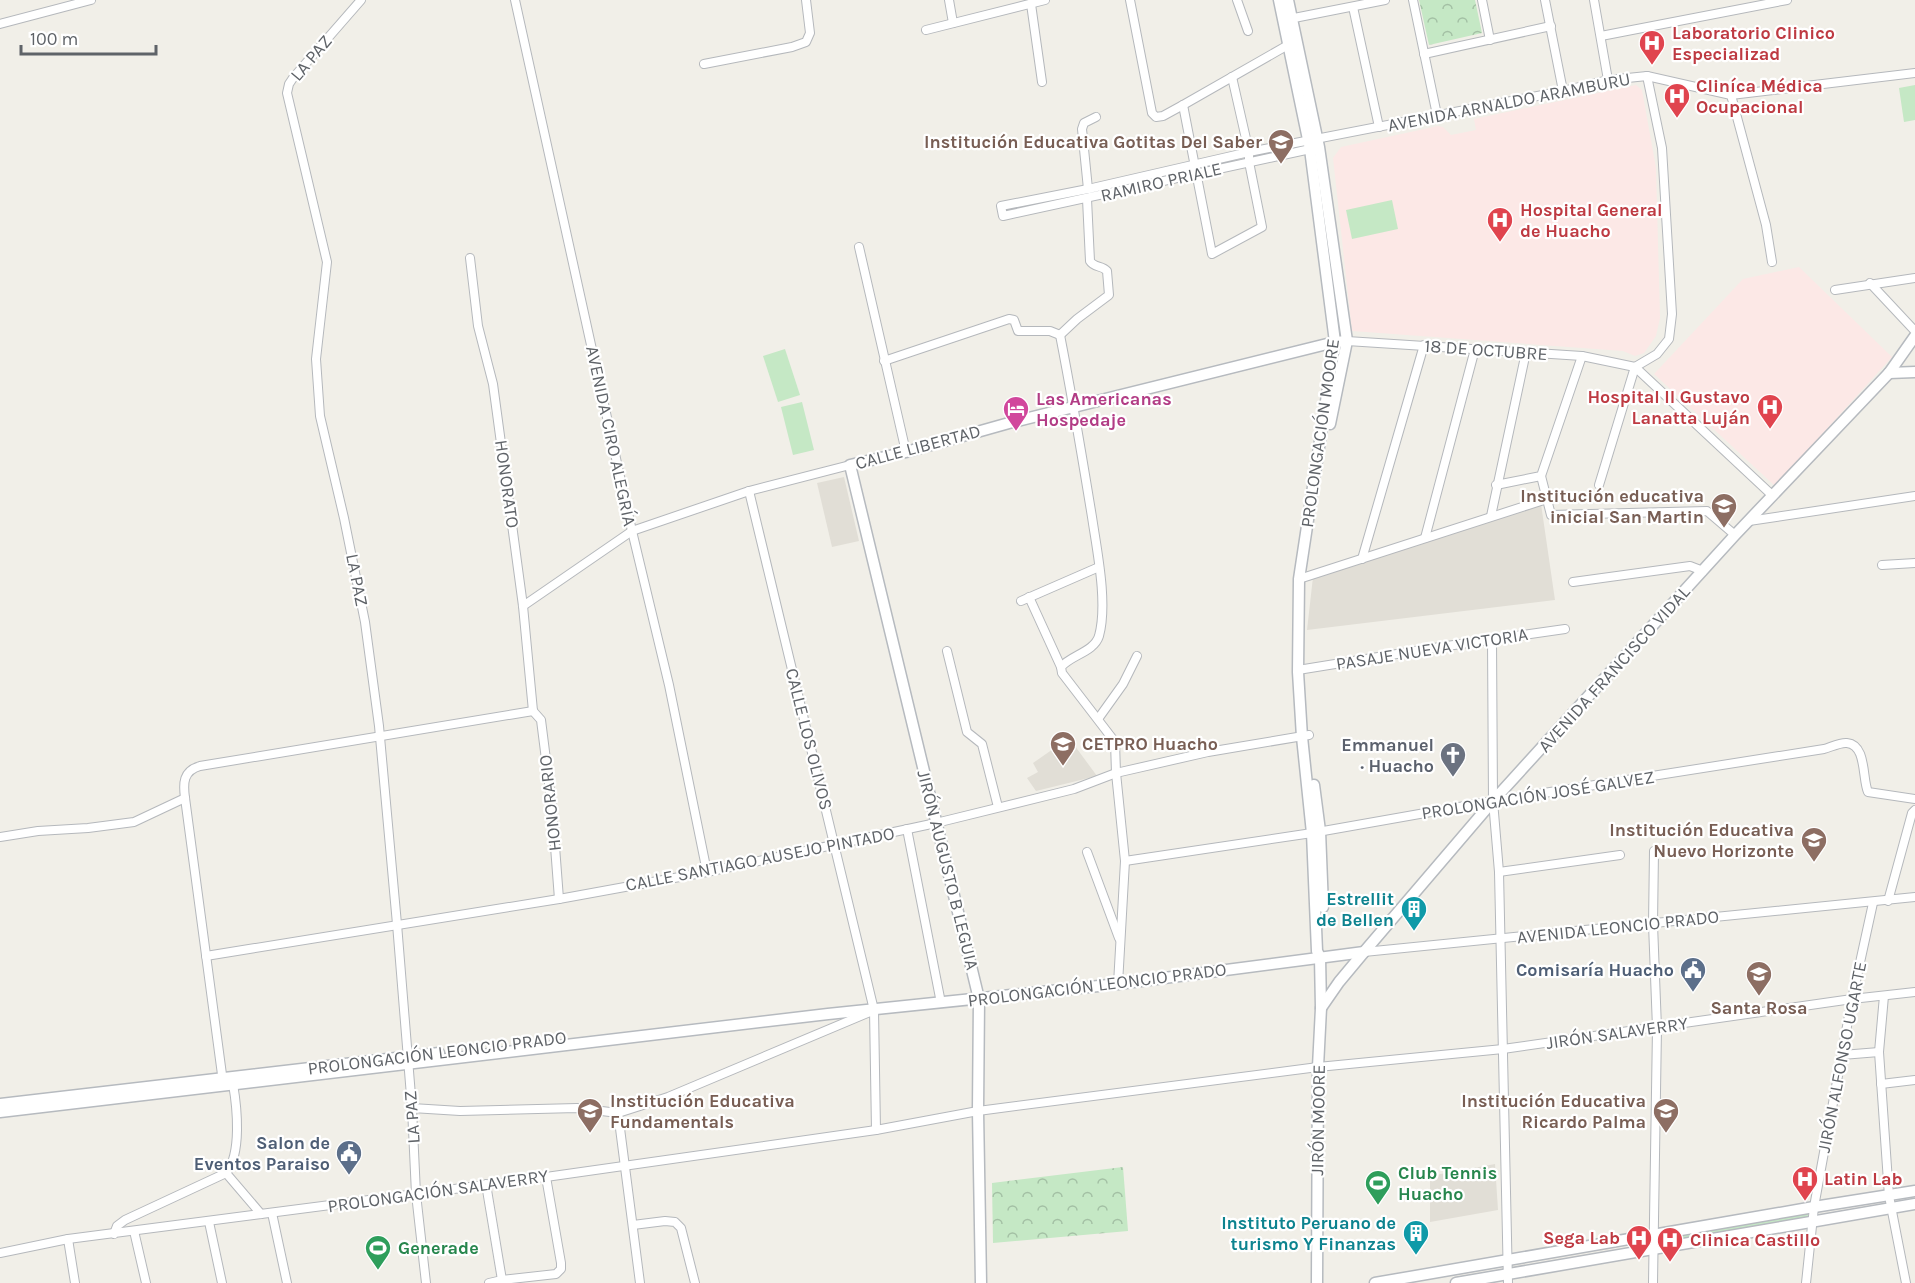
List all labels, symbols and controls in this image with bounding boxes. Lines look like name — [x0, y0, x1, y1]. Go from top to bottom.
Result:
scale bar — [21, 18, 156, 56]
place label: Laboratorio Clinico Especializad — [1672, 22, 1835, 65]
text: 100 m — [30, 28, 78, 50]
hospital icon: Laboratorio Clinico Especializad — [1637, 28, 1667, 66]
street label: LA PAZ — [285, 31, 337, 85]
street label: AVENIDA ARNALDO ARAMBURU — [1386, 68, 1632, 136]
place label: Cliníca Médica Ocupacional — [1696, 75, 1823, 118]
hospital icon: Cliníca Médica Ocupacional — [1662, 81, 1692, 119]
school or university icon: Institución Educativa Gotitas Del Saber — [1266, 127, 1296, 165]
place label: Institución Educativa Gotitas Del Saber — [924, 131, 1262, 153]
street label: RAMIRO PRIALE — [1098, 157, 1224, 207]
place label: Hospital General de Huacho — [1520, 199, 1663, 242]
hospital icon: Hospital General de Huacho — [1485, 205, 1515, 243]
street label: 18 DE OCTUBRE — [1424, 335, 1548, 365]
street label: PROLONGACIÓN MOORE — [1295, 337, 1344, 529]
street label: AVENIDA CIRO ALEGRÍA — [581, 344, 642, 528]
place label: Hospital II Gustavo Lanatta Luján — [1587, 386, 1750, 429]
place label: Las Americanas Hospedaje — [1036, 388, 1172, 431]
hospital icon: Hospital II Gustavo Lanatta Luján — [1755, 392, 1785, 430]
hotel icon: Las Americanas Hospedaje — [1001, 394, 1031, 432]
street label: CALLE LIBERTAD — [853, 420, 983, 474]
street label: HONORATO — [490, 438, 524, 530]
place label: Institución educativa inicial San Martin — [1520, 485, 1704, 528]
school or university icon: Institución educativa inicial San Martin — [1709, 491, 1739, 529]
street label: LA PAZ — [341, 552, 373, 608]
street label: AVENIDA FRANCISCO VIDAL — [1533, 581, 1695, 757]
street label: PASAJE NUEVA VICTORIA — [1334, 623, 1530, 675]
street label: CALLE LOS OLIVOS — [781, 666, 837, 812]
school or university icon: CETPRO Huacho — [1048, 729, 1078, 767]
place label: CETPRO Huacho — [1082, 733, 1218, 755]
place label: Emmanuel · Huacho — [1341, 734, 1434, 777]
church icon: Emmanuel · Huacho — [1438, 740, 1468, 778]
street label: HONORARIO — [534, 754, 566, 852]
street label: PROLONGACIÓN JOSÉ GALVEZ — [1420, 765, 1656, 824]
street label: JIRÓN AUGUSTO B LEGUIA — [912, 767, 984, 972]
place label: Institución Educativa Nuevo Horizonte — [1609, 819, 1794, 862]
street label: CALLE SANTIAGO AUSEJO PINTADO — [624, 822, 896, 896]
school or university icon: Institución Educativa Nuevo Horizonte — [1799, 825, 1829, 863]
place label: Estrellit de Bellen — [1316, 888, 1394, 931]
building icon: Estrellit de Bellen — [1399, 894, 1429, 932]
street label: AVENIDA LEONCIO PRADO — [1516, 905, 1720, 949]
public building icon: Comisaría Huacho — [1678, 955, 1708, 993]
street label: PROLONGACIÓN LEONCIO PRADO — [966, 957, 1228, 1012]
place label: Comisaría Huacho — [1516, 959, 1674, 981]
school or university icon: Santa Rosa — [1744, 959, 1774, 997]
street label: JIRÓN ALFONSO UGARTE — [1812, 959, 1871, 1154]
place label: Santa Rosa — [1710, 997, 1808, 1019]
street label: JIRÓN SALAVERRY — [1544, 1011, 1690, 1054]
street label: PROLONGACIÓN LEONCIO PRADO — [306, 1025, 568, 1080]
street label: JIRÓN MOORE — [1305, 1064, 1330, 1176]
street label: LA PAZ — [399, 1090, 425, 1144]
place label: Institución Educativa Fundamentals — [610, 1090, 795, 1133]
place label: Institución Educativa Ricardo Palma — [1461, 1090, 1646, 1133]
school or university icon: Institución Educativa Fundamentals — [575, 1096, 605, 1134]
school or university icon: Institución Educativa Ricardo Palma — [1651, 1096, 1681, 1134]
place label: Salon de Eventos Paraiso — [194, 1132, 330, 1175]
public building icon: Salon de Eventos Paraiso — [334, 1138, 364, 1176]
place label: Club Tennis Huacho — [1398, 1162, 1497, 1205]
street label: PROLONGACIÓN SALAVERRY — [326, 1164, 550, 1217]
hospital icon: Latin Lab — [1790, 1164, 1820, 1202]
sports icon: Club Tennis Huacho — [1363, 1168, 1393, 1206]
place label: Latin Lab — [1824, 1168, 1903, 1190]
place label: Instituto Peruano de turismo Y Finanzas — [1221, 1212, 1396, 1255]
building icon: Instituto Peruano de turismo Y Finanzas — [1401, 1218, 1431, 1256]
hospital icon: Sega Lab — [1624, 1223, 1654, 1261]
hospital icon: Clinica Castillo — [1655, 1225, 1685, 1263]
place label: Sega Lab — [1543, 1227, 1620, 1249]
place label: Clinica Castillo — [1690, 1229, 1820, 1251]
sports icon: Generade — [363, 1233, 393, 1271]
place label: Generade — [398, 1237, 479, 1259]

